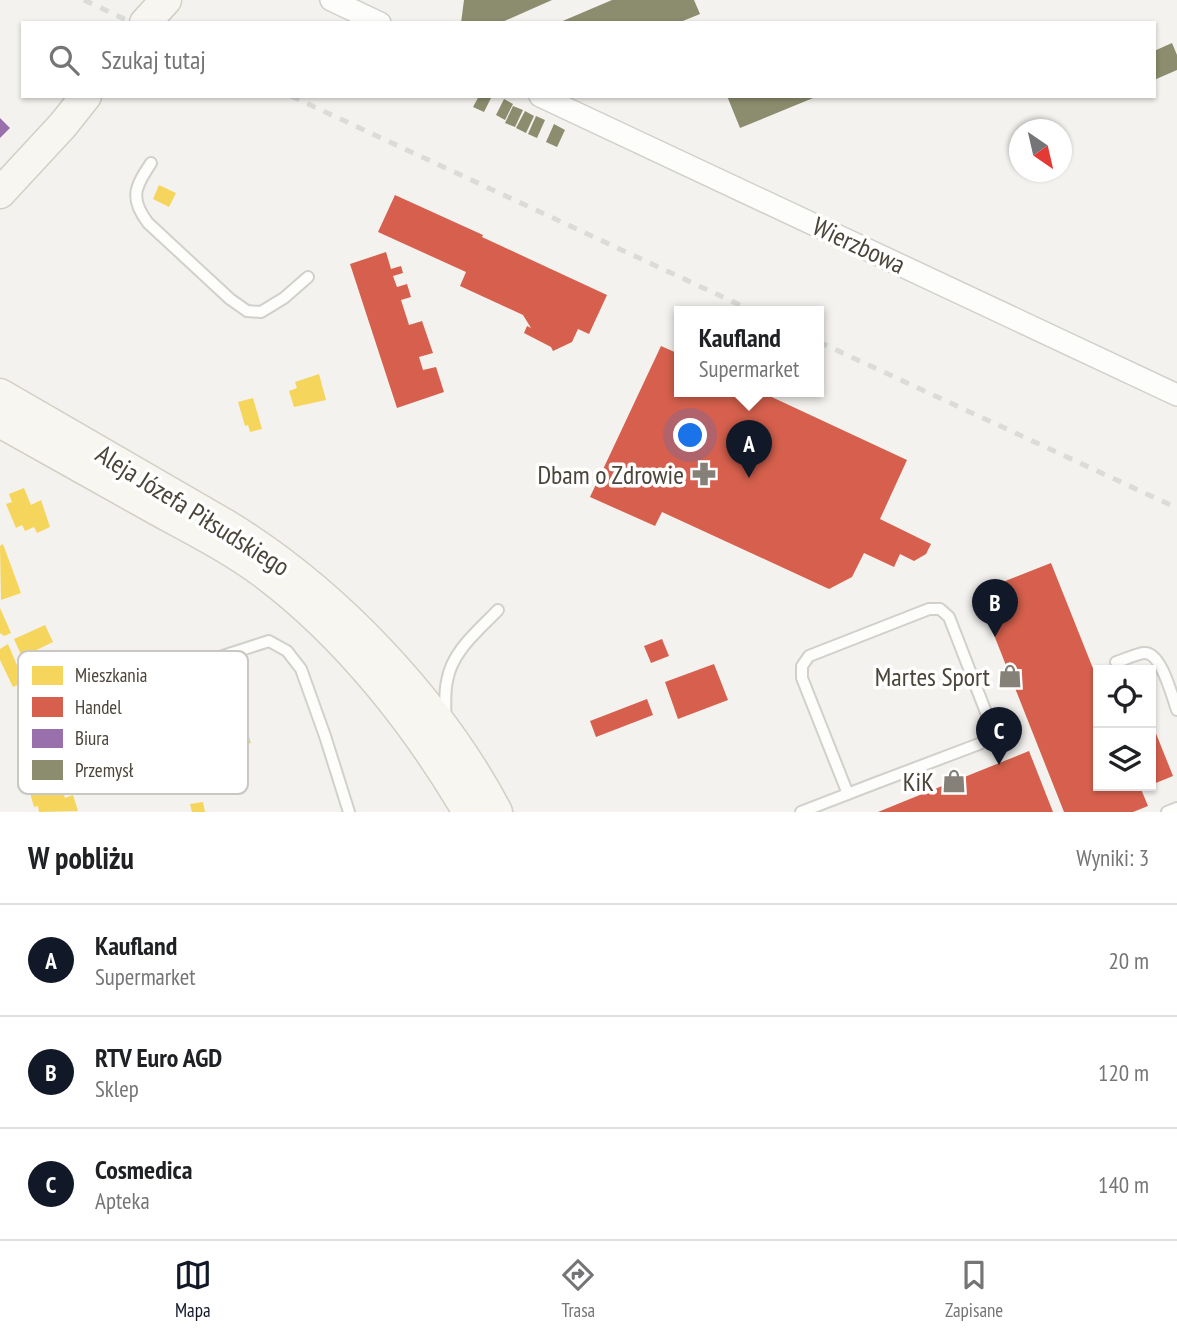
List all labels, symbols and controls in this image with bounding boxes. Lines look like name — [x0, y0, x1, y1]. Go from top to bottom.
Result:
search box — [21, 21, 1156, 98]
icon: search — [45, 41, 83, 79]
text: Szukaj tutaj — [101, 43, 206, 76]
north arrow — [1009, 119, 1072, 182]
street label: Wierzbowa — [807, 209, 911, 281]
popup — [674, 306, 824, 397]
text: Kaufland — [699, 321, 781, 354]
text: Supermarket — [699, 354, 799, 383]
your location — [673, 418, 707, 452]
pin: A — [726, 420, 772, 478]
street label: Aleja Józefa Piłsudskiego — [90, 437, 296, 583]
place label: Dbam o Zdrowie — [537, 458, 684, 491]
pharmacy icon: Dbam o Zdrowie — [690, 460, 718, 488]
pin: B — [972, 579, 1018, 637]
legend — [18, 651, 248, 794]
place label: Martes Sport — [875, 660, 990, 693]
shop icon: Martes Sport — [996, 662, 1024, 690]
text: Mieszkania — [75, 663, 147, 687]
map controls — [1093, 665, 1156, 791]
button: locate — [1093, 665, 1156, 728]
text: Handel — [75, 695, 122, 719]
pin: C — [976, 707, 1022, 765]
text: Biura — [75, 726, 109, 750]
button: layers — [1093, 728, 1156, 791]
text: Przemysł — [75, 758, 134, 782]
place label: KiK — [903, 765, 934, 798]
shop icon: KiK — [940, 767, 968, 795]
text: W pobliżu — [28, 838, 134, 877]
text: Wyniki: 3 — [1076, 843, 1149, 872]
text: Kaufland — [95, 929, 177, 962]
text: A — [45, 946, 57, 975]
text: 20 m — [1108, 946, 1149, 975]
text: Supermarket — [95, 962, 196, 991]
text: RTV Euro AGD — [95, 1041, 222, 1074]
text: B — [45, 1058, 57, 1087]
text: 120 m — [1098, 1058, 1149, 1087]
text: Sklep — [95, 1074, 139, 1103]
text: Cosmedica — [95, 1153, 192, 1186]
text: C — [46, 1170, 56, 1199]
text: 140 m — [1098, 1170, 1149, 1199]
text: Apteka — [95, 1186, 150, 1215]
tab: Mapa — [174, 1256, 212, 1322]
tab: Trasa — [559, 1256, 597, 1322]
tab: Zapisane — [945, 1256, 1003, 1322]

